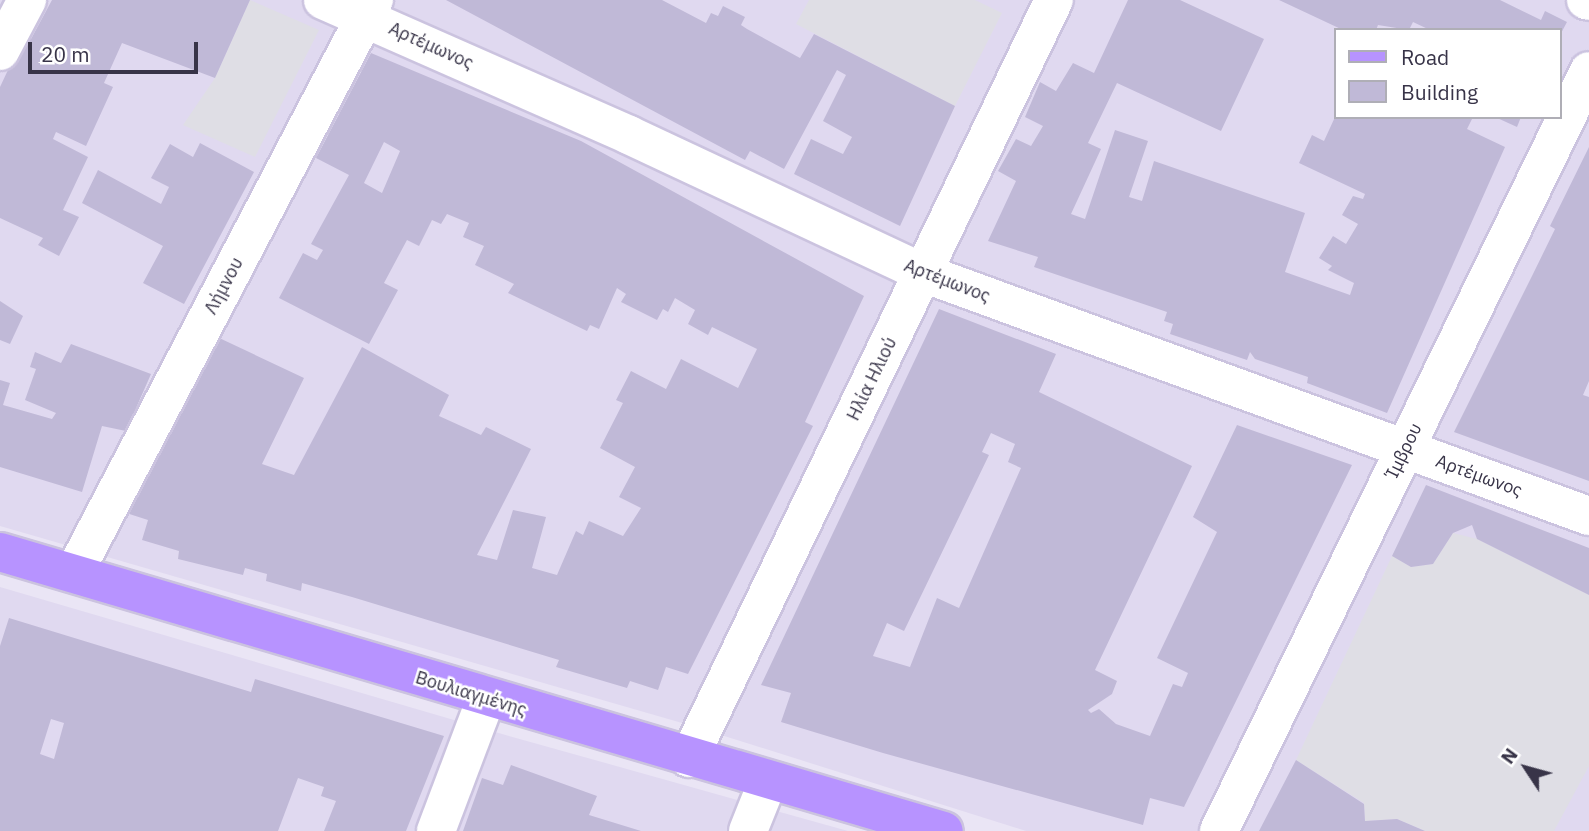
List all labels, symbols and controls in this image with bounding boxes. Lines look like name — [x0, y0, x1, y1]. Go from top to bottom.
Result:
street label: Αρτέμωνος — [385, 18, 477, 74]
scale bar — [32, 28, 201, 72]
legend — [1334, 28, 1561, 119]
text: 20 m — [41, 40, 90, 68]
text: Road — [1401, 43, 1449, 71]
text: Building — [1401, 78, 1478, 106]
street label: Λήμνου — [200, 254, 248, 318]
street label: Αρτέμωνος — [901, 255, 993, 307]
street label: Ηλία Ηλιού — [843, 334, 901, 424]
street label: Ίμβρου — [1381, 420, 1427, 482]
street label: Αρτέμωνος — [1433, 450, 1525, 502]
street label: Βουλιαγμένης — [413, 667, 529, 721]
north arrow — [1491, 733, 1561, 803]
text: N — [1495, 743, 1523, 768]

